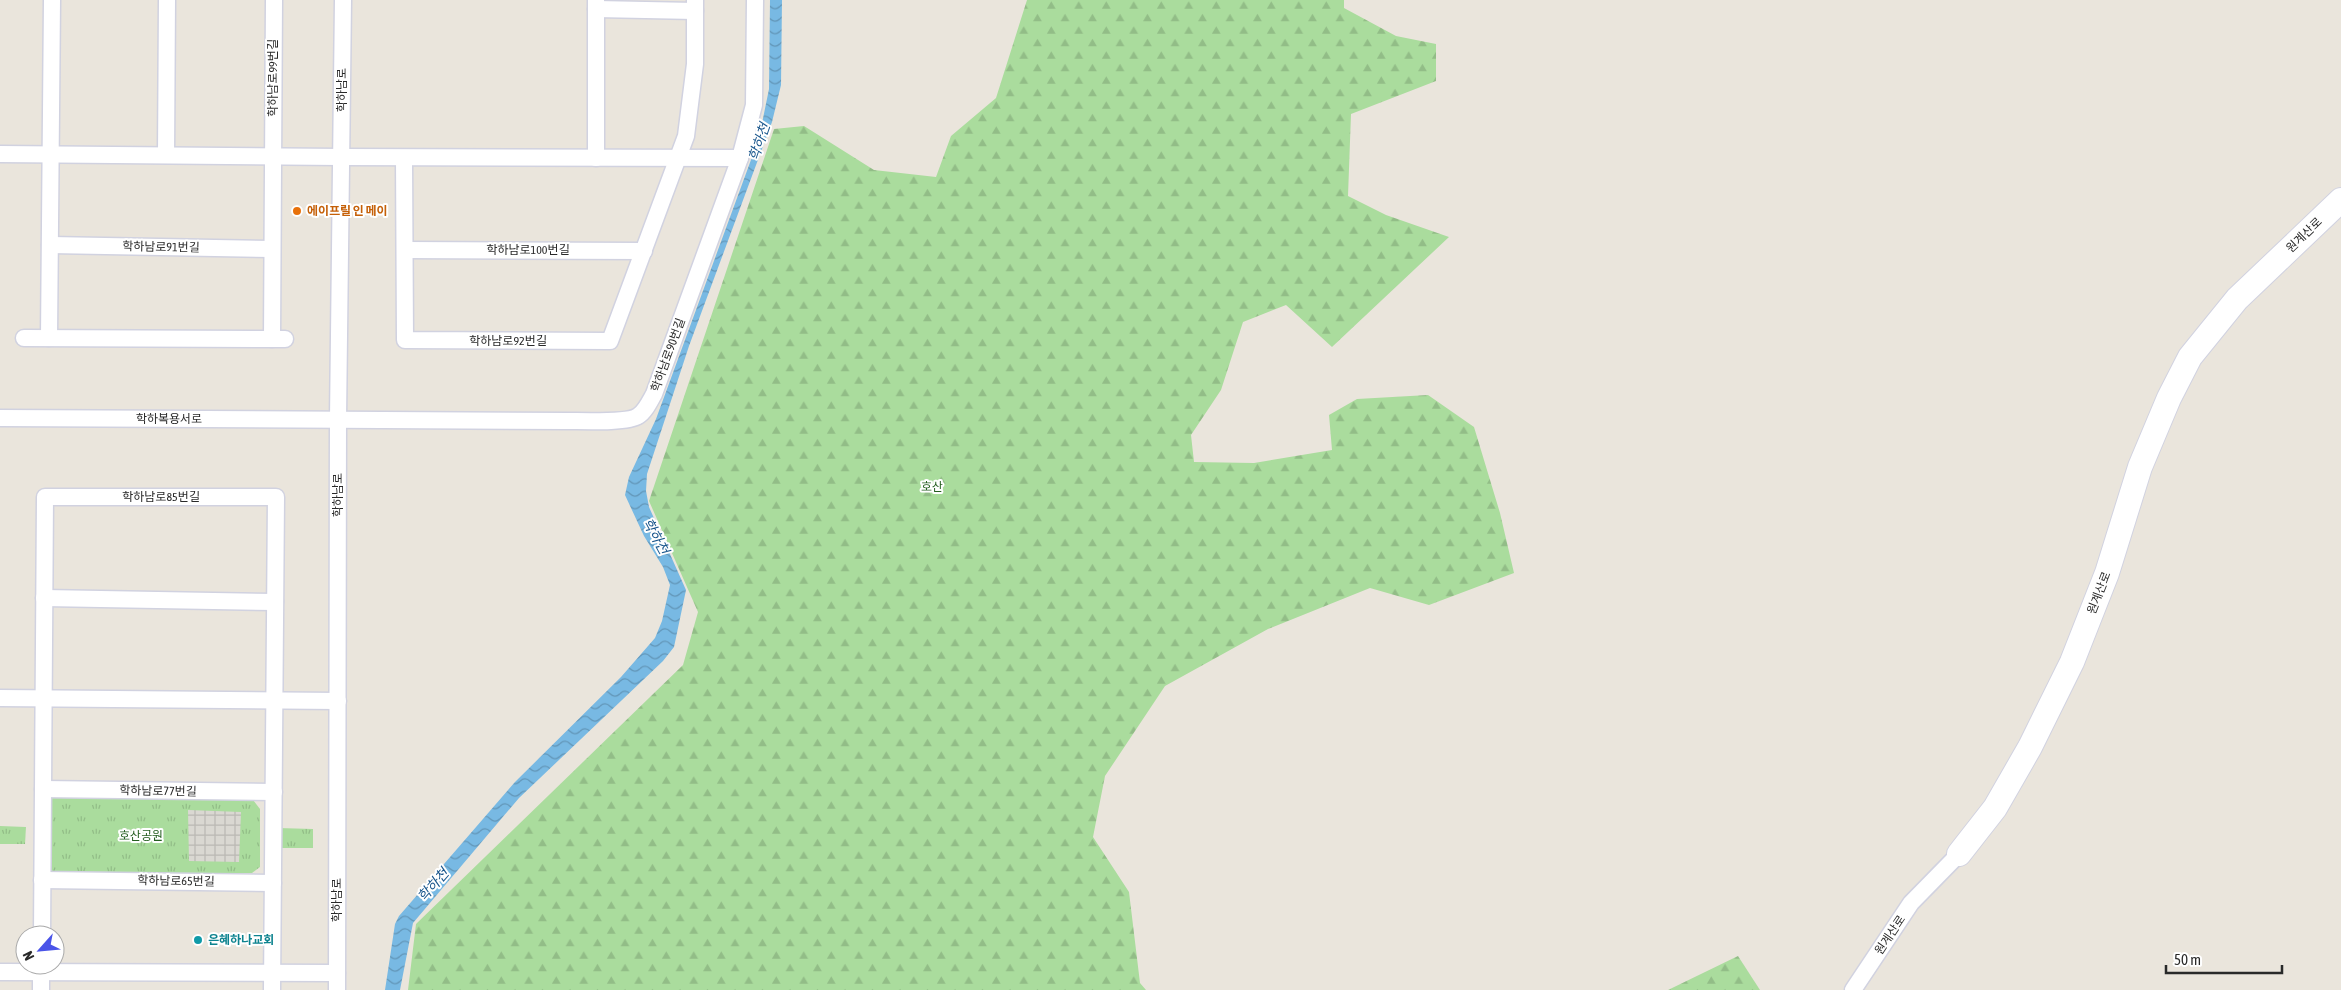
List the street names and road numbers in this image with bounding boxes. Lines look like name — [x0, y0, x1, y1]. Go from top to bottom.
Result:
street label: 학하남로99번길 — [266, 39, 280, 117]
street label: 학하남로 — [335, 68, 349, 112]
street label: 원계산로 — [2283, 215, 2325, 255]
street label: 학하남로91번길 — [122, 239, 200, 255]
street label: 학하남로100번길 — [486, 243, 570, 257]
street label: 학하남로90번길 — [648, 316, 688, 394]
street label: 학하남로92번길 — [469, 334, 547, 348]
street label: 학하복용서로 — [136, 412, 202, 426]
street label: 학하남로 — [331, 473, 345, 517]
street label: 학하남로85번길 — [122, 490, 200, 504]
street label: 원계산로 — [2085, 570, 2113, 616]
street label: 학하남로77번길 — [119, 783, 197, 799]
street label: 학하남로65번길 — [137, 873, 215, 889]
street label: 학하남로 — [330, 878, 344, 922]
street label: 원계산로 — [1872, 913, 1908, 957]

